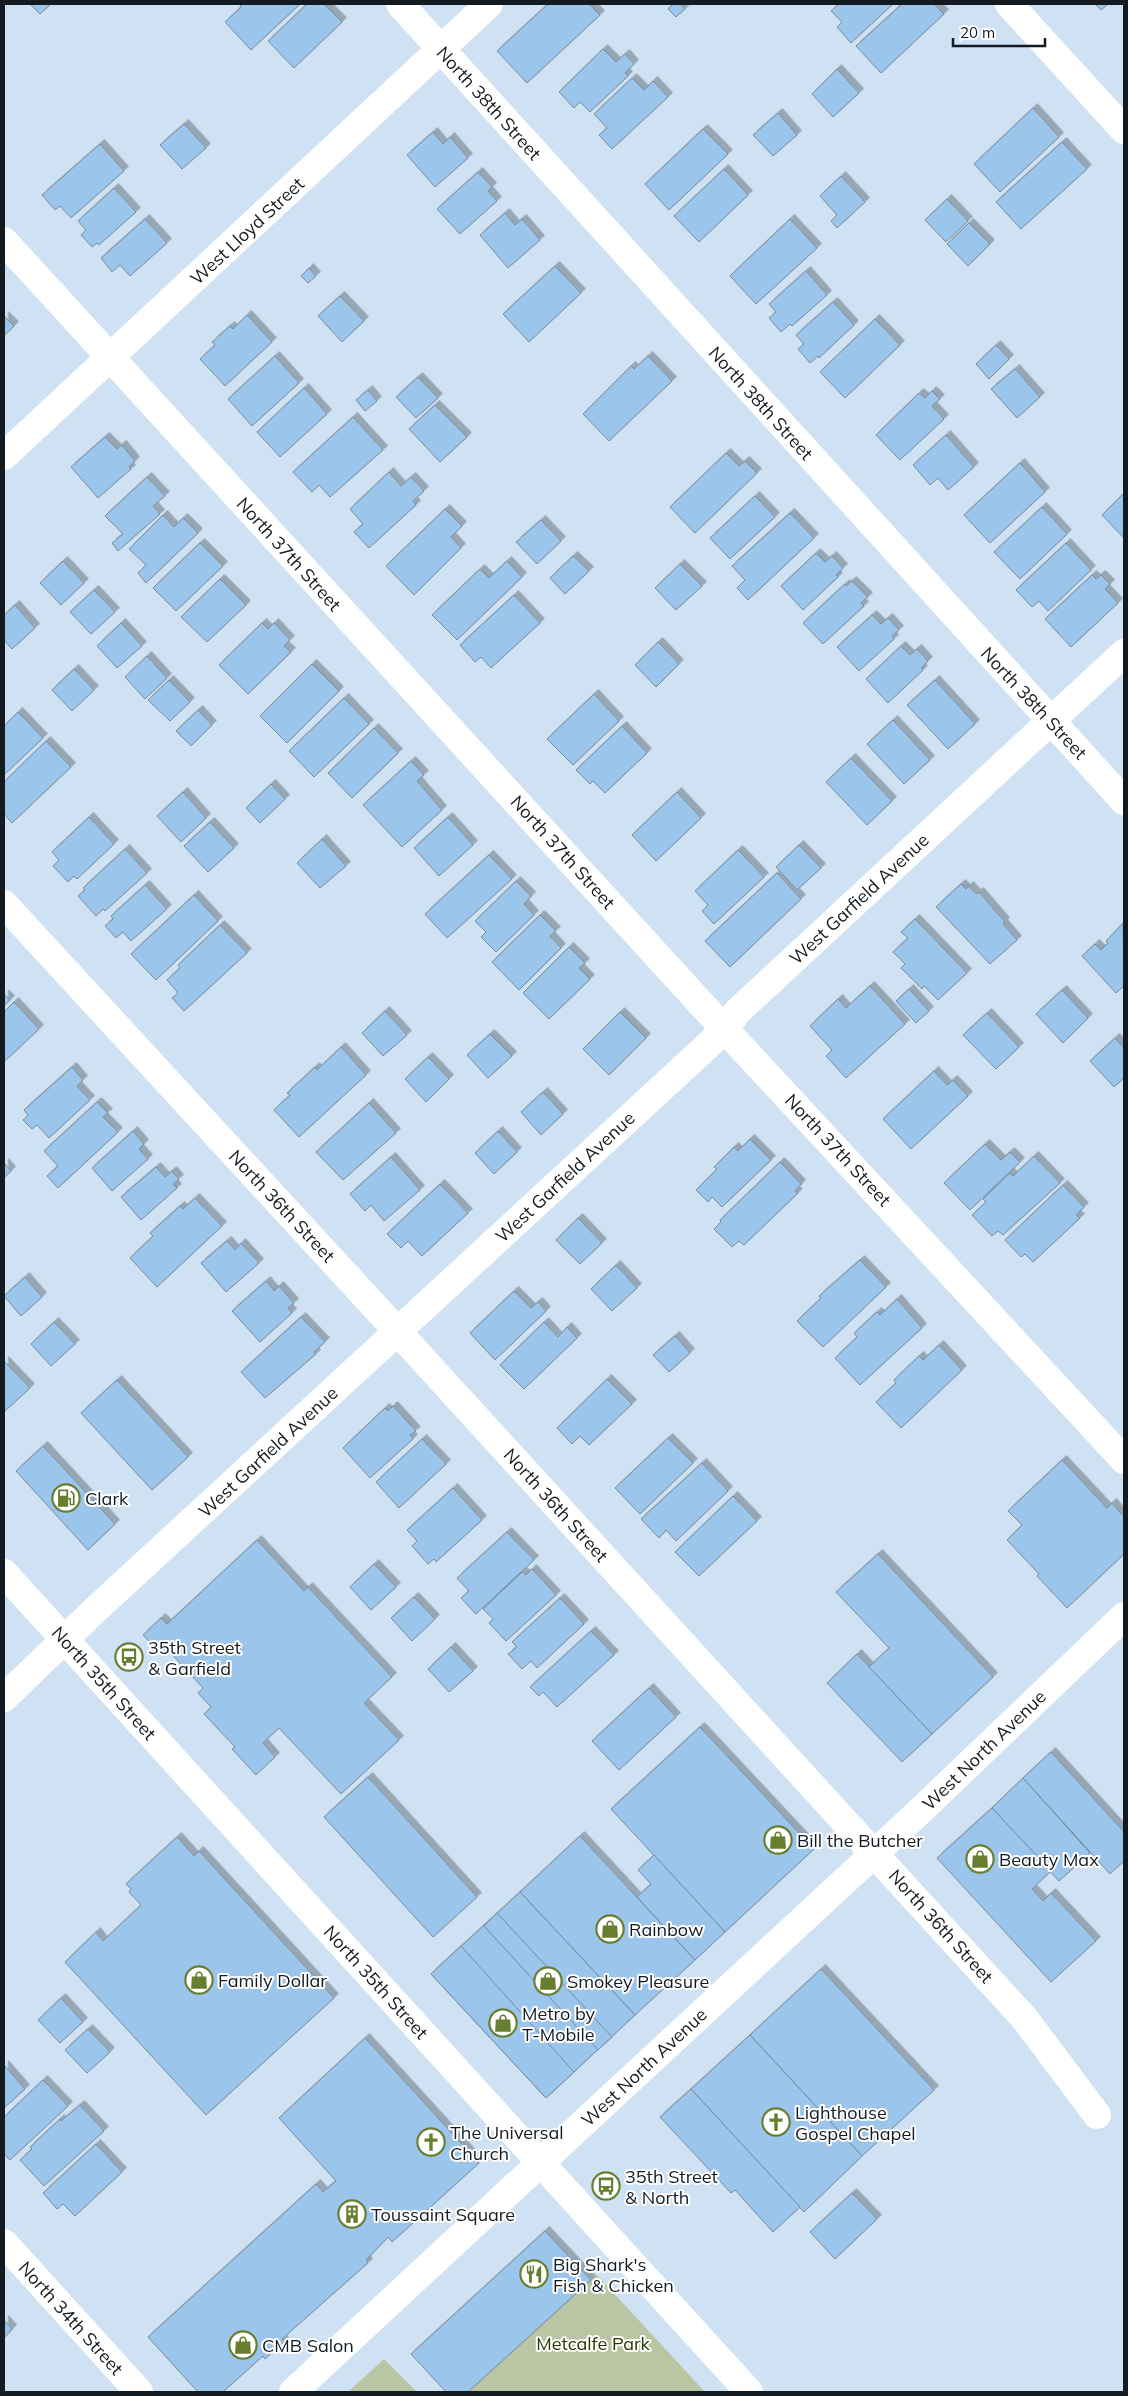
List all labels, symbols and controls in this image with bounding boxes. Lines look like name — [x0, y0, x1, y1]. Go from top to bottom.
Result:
scale bar — [953, 15, 1046, 47]
text: 20 m — [960, 23, 995, 42]
street label: North 38th Street — [432, 41, 546, 165]
street label: West Lloyd Street — [185, 172, 309, 290]
street label: North 38th Street — [704, 341, 818, 465]
street label: North 37th Street — [232, 492, 346, 616]
street label: North 38th Street — [976, 642, 1092, 764]
street label: North 37th Street — [506, 790, 620, 914]
street label: West Garfield Avenue — [785, 828, 933, 970]
street label: North 37th Street — [780, 1089, 896, 1211]
street label: West Garfield Avenue — [491, 1106, 639, 1248]
street label: North 36th Street — [224, 1145, 340, 1267]
street label: West Garfield Avenue — [194, 1381, 342, 1523]
street label: North 36th Street — [499, 1443, 613, 1567]
fuel station icon: Clark — [51, 1483, 81, 1513]
place label: Clark — [85, 1487, 129, 1510]
street label: North 35th Street — [47, 1621, 161, 1745]
place label: 35th Street & Garfield — [148, 1636, 241, 1680]
bus stop icon: 35th Street & Garfield — [114, 1642, 144, 1672]
street label: West North Avenue — [917, 1685, 1051, 1815]
shop icon: Bill the Butcher — [763, 1825, 793, 1855]
place label: Bill the Butcher — [797, 1829, 923, 1852]
shop icon: Beauty Max — [965, 1844, 995, 1874]
place label: Beauty Max — [999, 1848, 1099, 1871]
street label: North 36th Street — [884, 1864, 998, 1988]
shop icon: Rainbow — [595, 1914, 625, 1944]
place label: Rainbow — [629, 1918, 704, 1941]
street label: North 35th Street — [319, 1920, 433, 2044]
shop icon: Family Dollar — [184, 1965, 214, 1995]
shop icon: Smokey Pleasure — [533, 1966, 563, 1996]
place label: Family Dollar — [218, 1969, 327, 1992]
place label: Smokey Pleasure — [567, 1970, 709, 1993]
place label: Metro by T-Mobile — [522, 2002, 596, 2046]
street label: West North Avenue — [576, 2003, 712, 2131]
shop icon: Metro by T-Mobile — [488, 2008, 518, 2038]
place label: Lighthouse Gospel Chapel — [795, 2101, 915, 2145]
church icon: Lighthouse Gospel Chapel — [761, 2107, 791, 2137]
place label: The Universal Church — [450, 2121, 564, 2165]
church icon: The Universal Church — [416, 2127, 446, 2157]
place label: 35th Street & North — [625, 2165, 718, 2209]
bus stop icon: 35th Street & North — [591, 2171, 621, 2201]
building icon: Toussaint Square — [337, 2199, 367, 2229]
place label: Toussaint Square — [371, 2203, 515, 2226]
place label: Big Shark's Fish & Chicken — [553, 2253, 674, 2297]
street label: North 34th Street — [14, 2256, 128, 2380]
restaurant icon: Big Shark's Fish & Chicken — [519, 2259, 549, 2289]
shop icon: CMB Salon — [228, 2330, 258, 2360]
park label: Metcalfe Park — [536, 2332, 651, 2355]
place label: CMB Salon — [262, 2334, 354, 2357]

